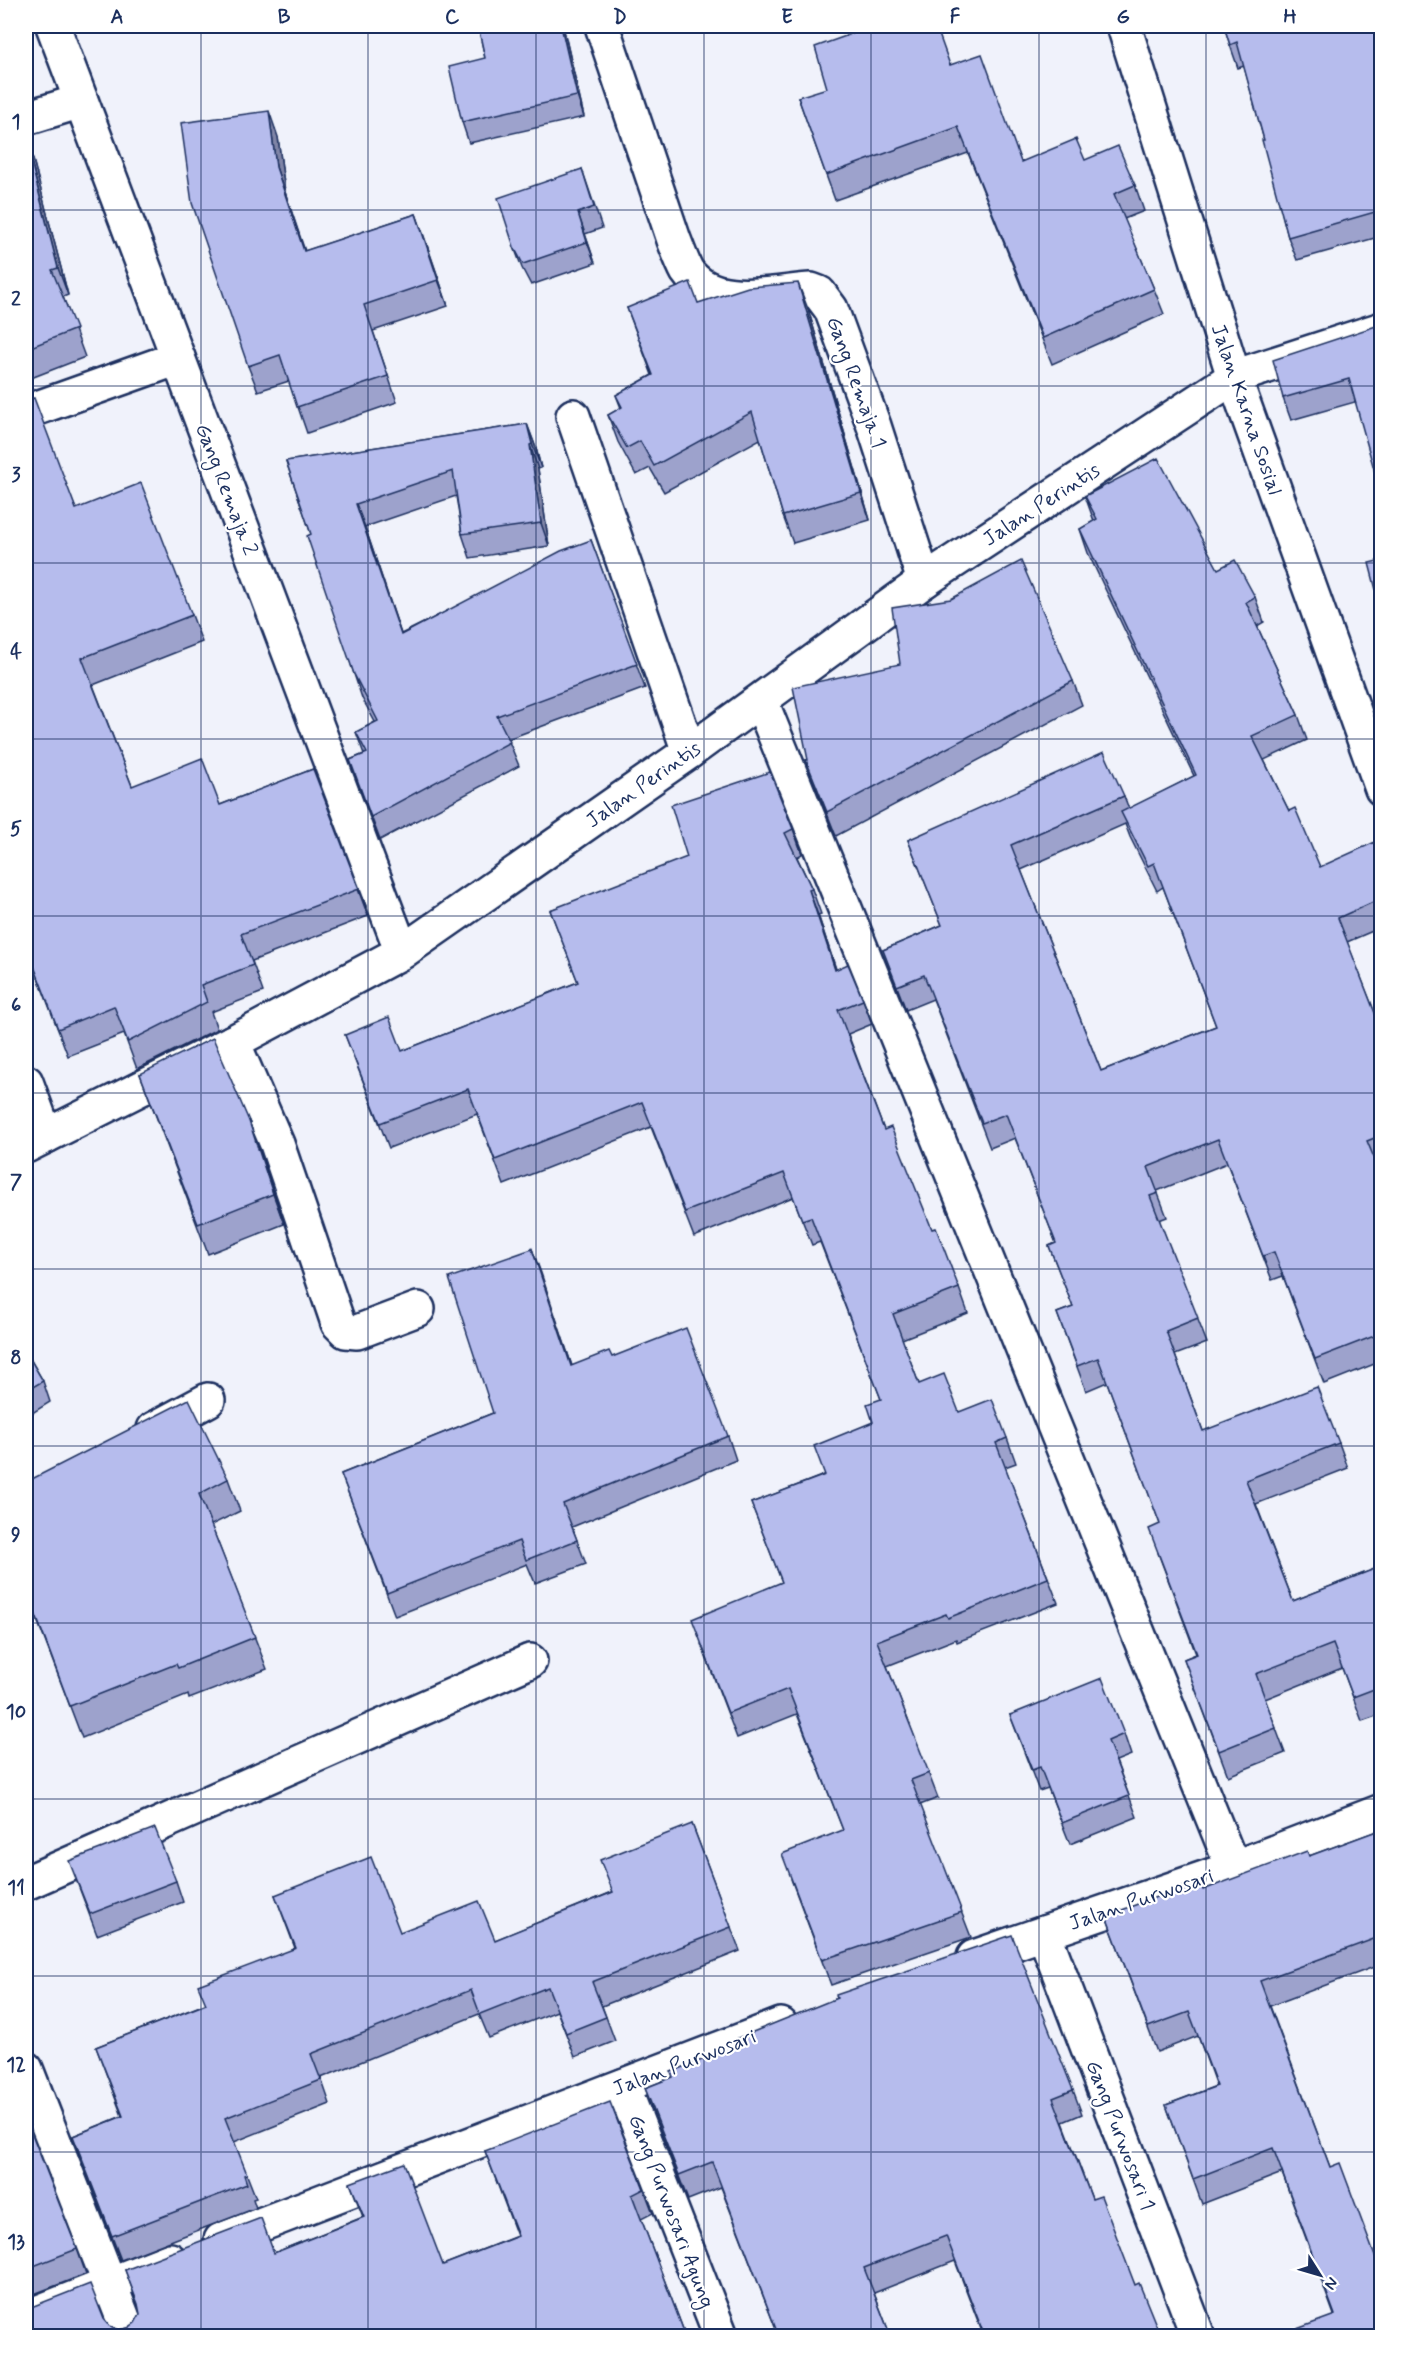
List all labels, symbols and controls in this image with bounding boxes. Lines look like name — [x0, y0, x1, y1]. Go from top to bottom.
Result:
text: A — [110, 4, 124, 31]
text: B — [278, 4, 291, 31]
text: C — [445, 4, 460, 31]
text: D — [613, 4, 627, 31]
text: E — [781, 4, 793, 31]
text: F — [950, 4, 961, 31]
text: G — [1116, 4, 1130, 31]
text: H — [1283, 4, 1297, 31]
text: 1 — [12, 109, 20, 136]
text: 2 — [11, 286, 21, 313]
street label: Gang Remaja 1 — [818, 313, 893, 452]
street label: Jalan Karna Sosial — [1204, 320, 1288, 499]
street label: Gang Remaja 2 — [187, 420, 264, 560]
street label: Jalan Perintis — [978, 456, 1106, 553]
text: 3 — [11, 462, 21, 489]
text: 4 — [10, 639, 22, 666]
street label: Jalan Perintis — [580, 735, 707, 835]
text: 5 — [10, 816, 22, 843]
text: 6 — [11, 992, 21, 1019]
text: 7 — [10, 1169, 22, 1196]
text: 8 — [10, 1345, 22, 1372]
text: 9 — [11, 1522, 21, 1549]
text: 10 — [6, 1699, 26, 1726]
street label: Jalan Purwosari — [1065, 1862, 1218, 1938]
text: 11 — [7, 1875, 25, 1902]
street label: Jalan Purwosari — [609, 2023, 760, 2103]
text: 12 — [6, 2052, 26, 2079]
street label: Gang Purwosari 1 — [1078, 2056, 1162, 2215]
street label: Gang Purwosari Agung — [620, 2110, 721, 2313]
text: 13 — [7, 2229, 25, 2256]
north arrow — [1290, 2245, 1350, 2305]
text: N — [1319, 2273, 1342, 2294]

